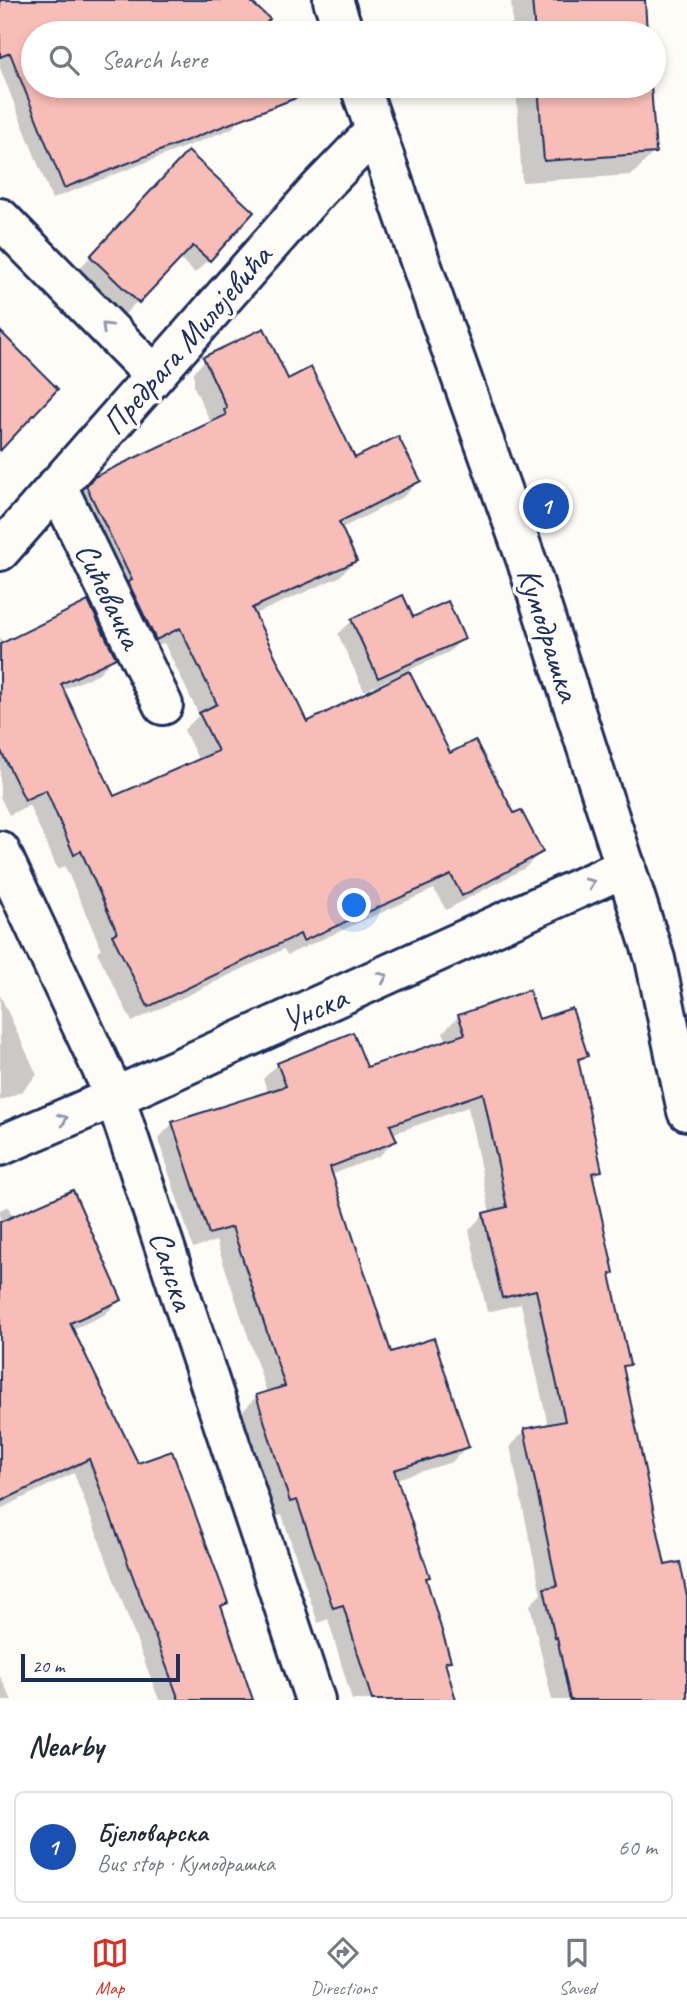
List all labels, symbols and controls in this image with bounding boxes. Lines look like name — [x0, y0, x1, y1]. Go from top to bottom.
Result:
search box — [21, 21, 666, 98]
icon: search — [45, 41, 83, 79]
text: Search here — [101, 43, 207, 76]
street label: Предрага Милојевића — [93, 234, 283, 443]
one-way arrow — [101, 322, 114, 335]
pin: 1 — [523, 480, 569, 532]
street label: Сићевачка — [65, 536, 154, 658]
street label: Кумодрашка — [508, 562, 591, 709]
one-way arrow — [583, 878, 595, 892]
your location — [337, 888, 371, 922]
one-way arrow — [376, 971, 388, 985]
street label: Унска — [275, 975, 356, 1042]
one-way arrow — [56, 1113, 68, 1127]
street label: Санска — [140, 1225, 205, 1317]
scale bar — [21, 1651, 180, 1683]
text: 20 m — [32, 1654, 64, 1678]
text: Nearby — [28, 1727, 104, 1765]
text: Бјеловарска — [97, 1816, 208, 1849]
text: 1 — [48, 1833, 58, 1862]
text: 60 m — [618, 1833, 657, 1862]
text: Bus stop · Кумодрашка — [97, 1849, 275, 1878]
tab: Map — [91, 1934, 129, 2000]
tab: Directions — [310, 1934, 377, 2000]
tab: Saved — [558, 1934, 596, 2000]

